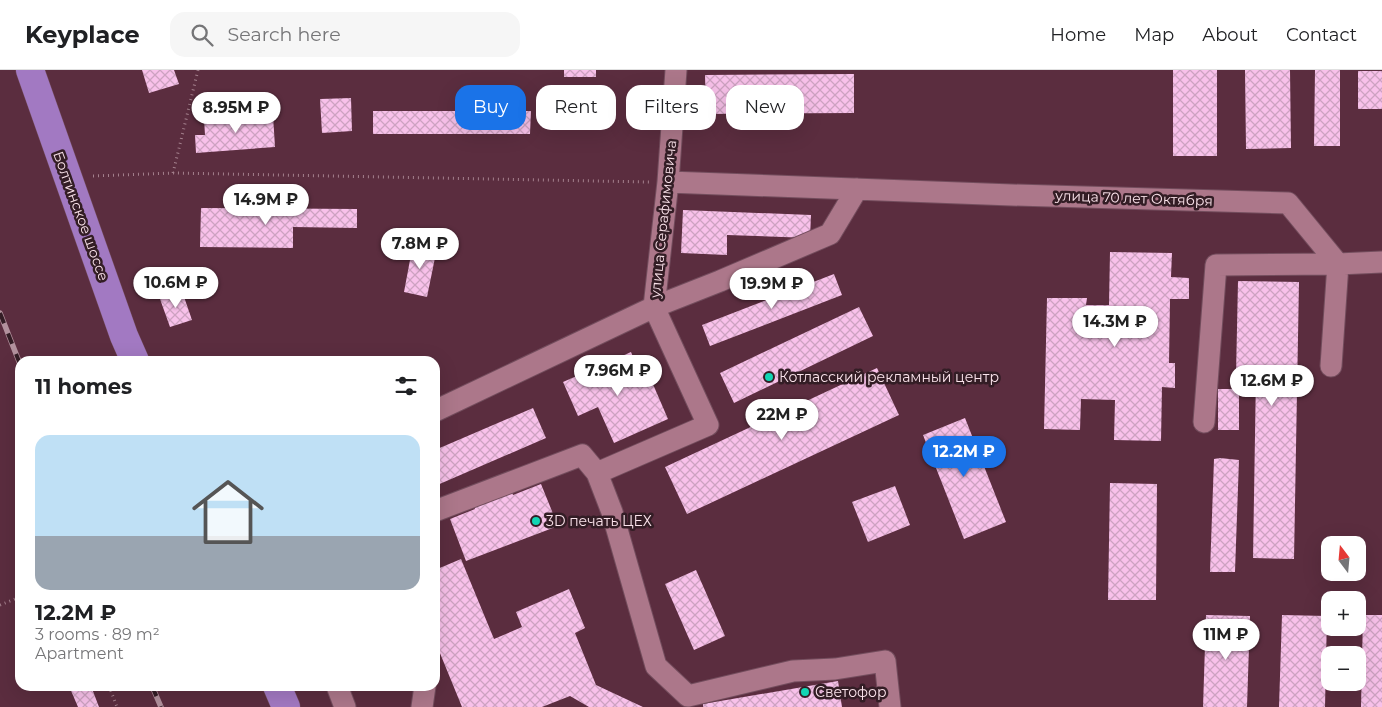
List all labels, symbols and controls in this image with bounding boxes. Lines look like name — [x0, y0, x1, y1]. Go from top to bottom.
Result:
search box — [170, 12, 520, 57]
text: Keyplace — [25, 20, 140, 49]
icon: search — [188, 21, 216, 49]
text: Search here — [228, 23, 341, 46]
text: Home — [1050, 24, 1106, 46]
text: Map — [1134, 24, 1174, 46]
text: About — [1202, 24, 1258, 46]
text: Contact — [1286, 24, 1357, 46]
chip: Buy — [455, 85, 526, 130]
chip: Rent — [536, 85, 616, 130]
chip: Filters — [626, 85, 716, 130]
chip: New — [726, 85, 804, 130]
pin: 8.95M ₽ — [190, 92, 282, 134]
text: 8.95M ₽ — [203, 98, 269, 117]
street label: улица Серафимовича — [646, 139, 680, 300]
street label: Болтинское шоссе — [49, 149, 113, 283]
pin: 14.9M ₽ — [220, 184, 312, 226]
street label: улица 70 лет Октября — [1054, 186, 1213, 210]
text: 14.9M ₽ — [234, 190, 298, 209]
pin: 7.8M ₽ — [379, 228, 461, 270]
text: 7.8M ₽ — [392, 234, 448, 253]
pin: 10.6M ₽ — [130, 266, 222, 309]
pin: 19.9M ₽ — [726, 268, 818, 310]
text: 10.6M ₽ — [144, 273, 208, 292]
text: 19.9M ₽ — [741, 274, 803, 293]
pin: 14.3M ₽ — [1069, 306, 1161, 348]
text: 14.3M ₽ — [1083, 312, 1147, 331]
pin: 7.96M ₽ — [572, 354, 664, 397]
text: 7.96M ₽ — [585, 361, 651, 380]
pin: 12.6M ₽ — [1226, 364, 1318, 407]
place label: Котласский рекламный центр — [779, 368, 999, 386]
marker: Котласский рекламный центр — [763, 371, 775, 383]
text: 12.6M ₽ — [1241, 371, 1303, 390]
icon: filters — [392, 372, 420, 400]
text: 11 homes — [35, 374, 132, 399]
pin: 22M ₽ — [747, 398, 817, 441]
text: 22M ₽ — [756, 405, 808, 424]
pin: 12.2M ₽ — [918, 436, 1010, 478]
text: 12.2M ₽ — [933, 442, 995, 461]
icon: home — [183, 467, 273, 557]
place label: 3D печать ЦЕХ — [546, 512, 652, 530]
marker: 3D печать ЦЕХ — [530, 515, 542, 527]
north arrow — [1321, 536, 1366, 581]
map controls — [1321, 536, 1366, 691]
button: + — [1321, 591, 1366, 636]
text: 12.2M ₽ — [35, 600, 116, 625]
pin: 11M ₽ — [1191, 618, 1261, 661]
text: 3 rooms · 89 m² — [35, 625, 160, 644]
text: 11M ₽ — [1204, 625, 1248, 644]
text: Apartment — [35, 644, 124, 663]
button: − — [1321, 646, 1366, 691]
place label: Светофор — [815, 683, 887, 701]
marker: Светофор — [799, 686, 811, 698]

